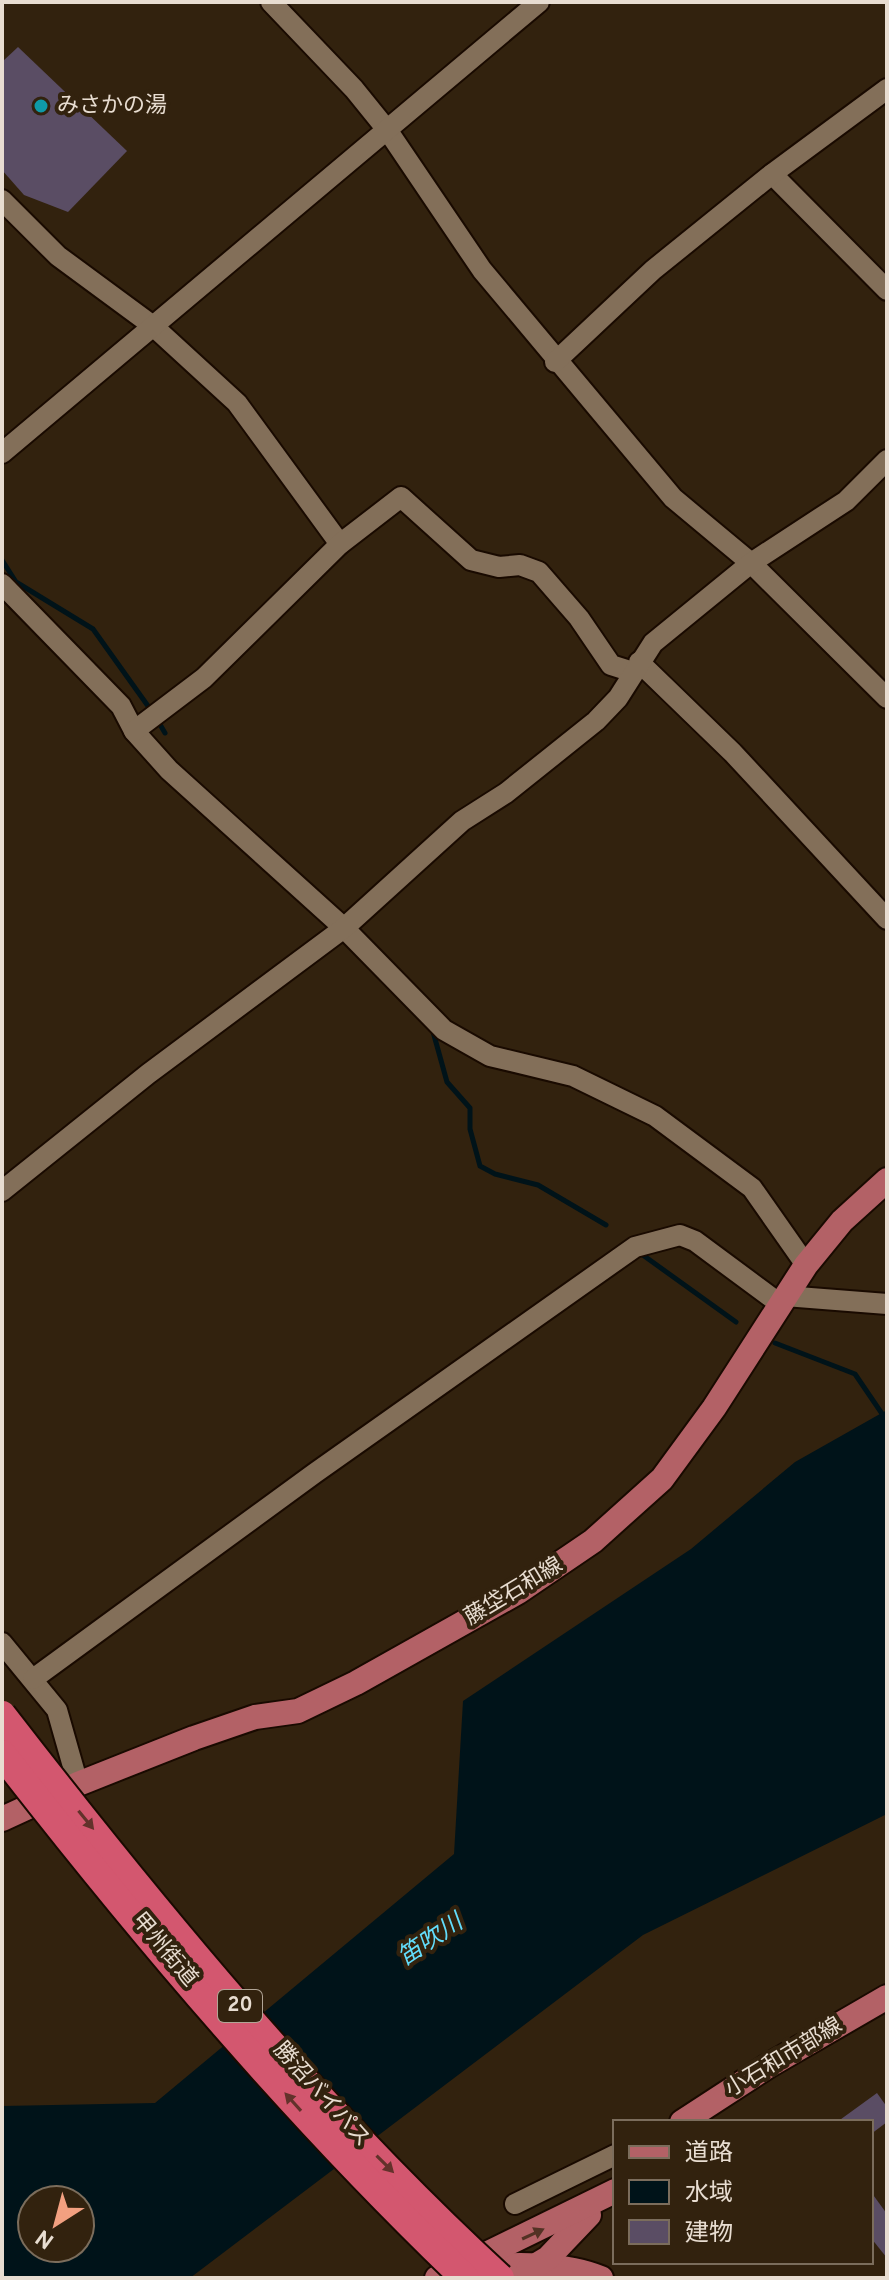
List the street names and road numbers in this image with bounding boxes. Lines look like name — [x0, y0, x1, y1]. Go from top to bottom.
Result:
street label: 藤垈石和線 — [460, 1552, 568, 1632]
street label: 甲州街道 — [125, 1908, 203, 1992]
road number: 20 — [218, 1990, 262, 2022]
street label: 小石和市部線 — [720, 2012, 848, 2104]
street label: 勝沼バイパス — [267, 2037, 375, 2153]

